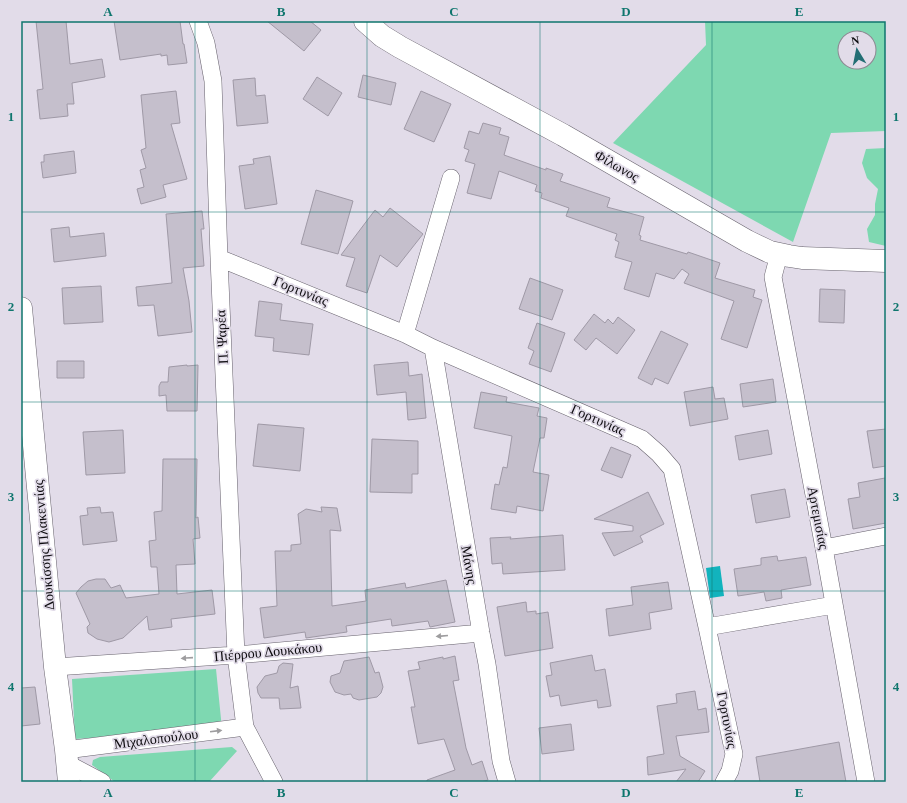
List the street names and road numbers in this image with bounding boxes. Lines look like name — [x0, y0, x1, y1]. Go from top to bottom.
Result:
street label: Φίλωνος — [592, 147, 642, 185]
street label: Γορτυνίας — [271, 273, 331, 309]
street label: Π. Ψαρέα — [213, 309, 231, 364]
street label: Γορτυνίας — [569, 401, 628, 439]
street label: Δουκίσσης Πλακεντίας — [31, 479, 57, 611]
street label: Αρτεμισίας — [805, 485, 832, 551]
street label: Μάνης — [458, 545, 480, 586]
street label: Πιέρρου Δουκάκου — [213, 640, 323, 664]
street label: Γορτυνίας — [714, 690, 740, 750]
street label: Μιχαλοπούλου — [113, 726, 199, 752]

